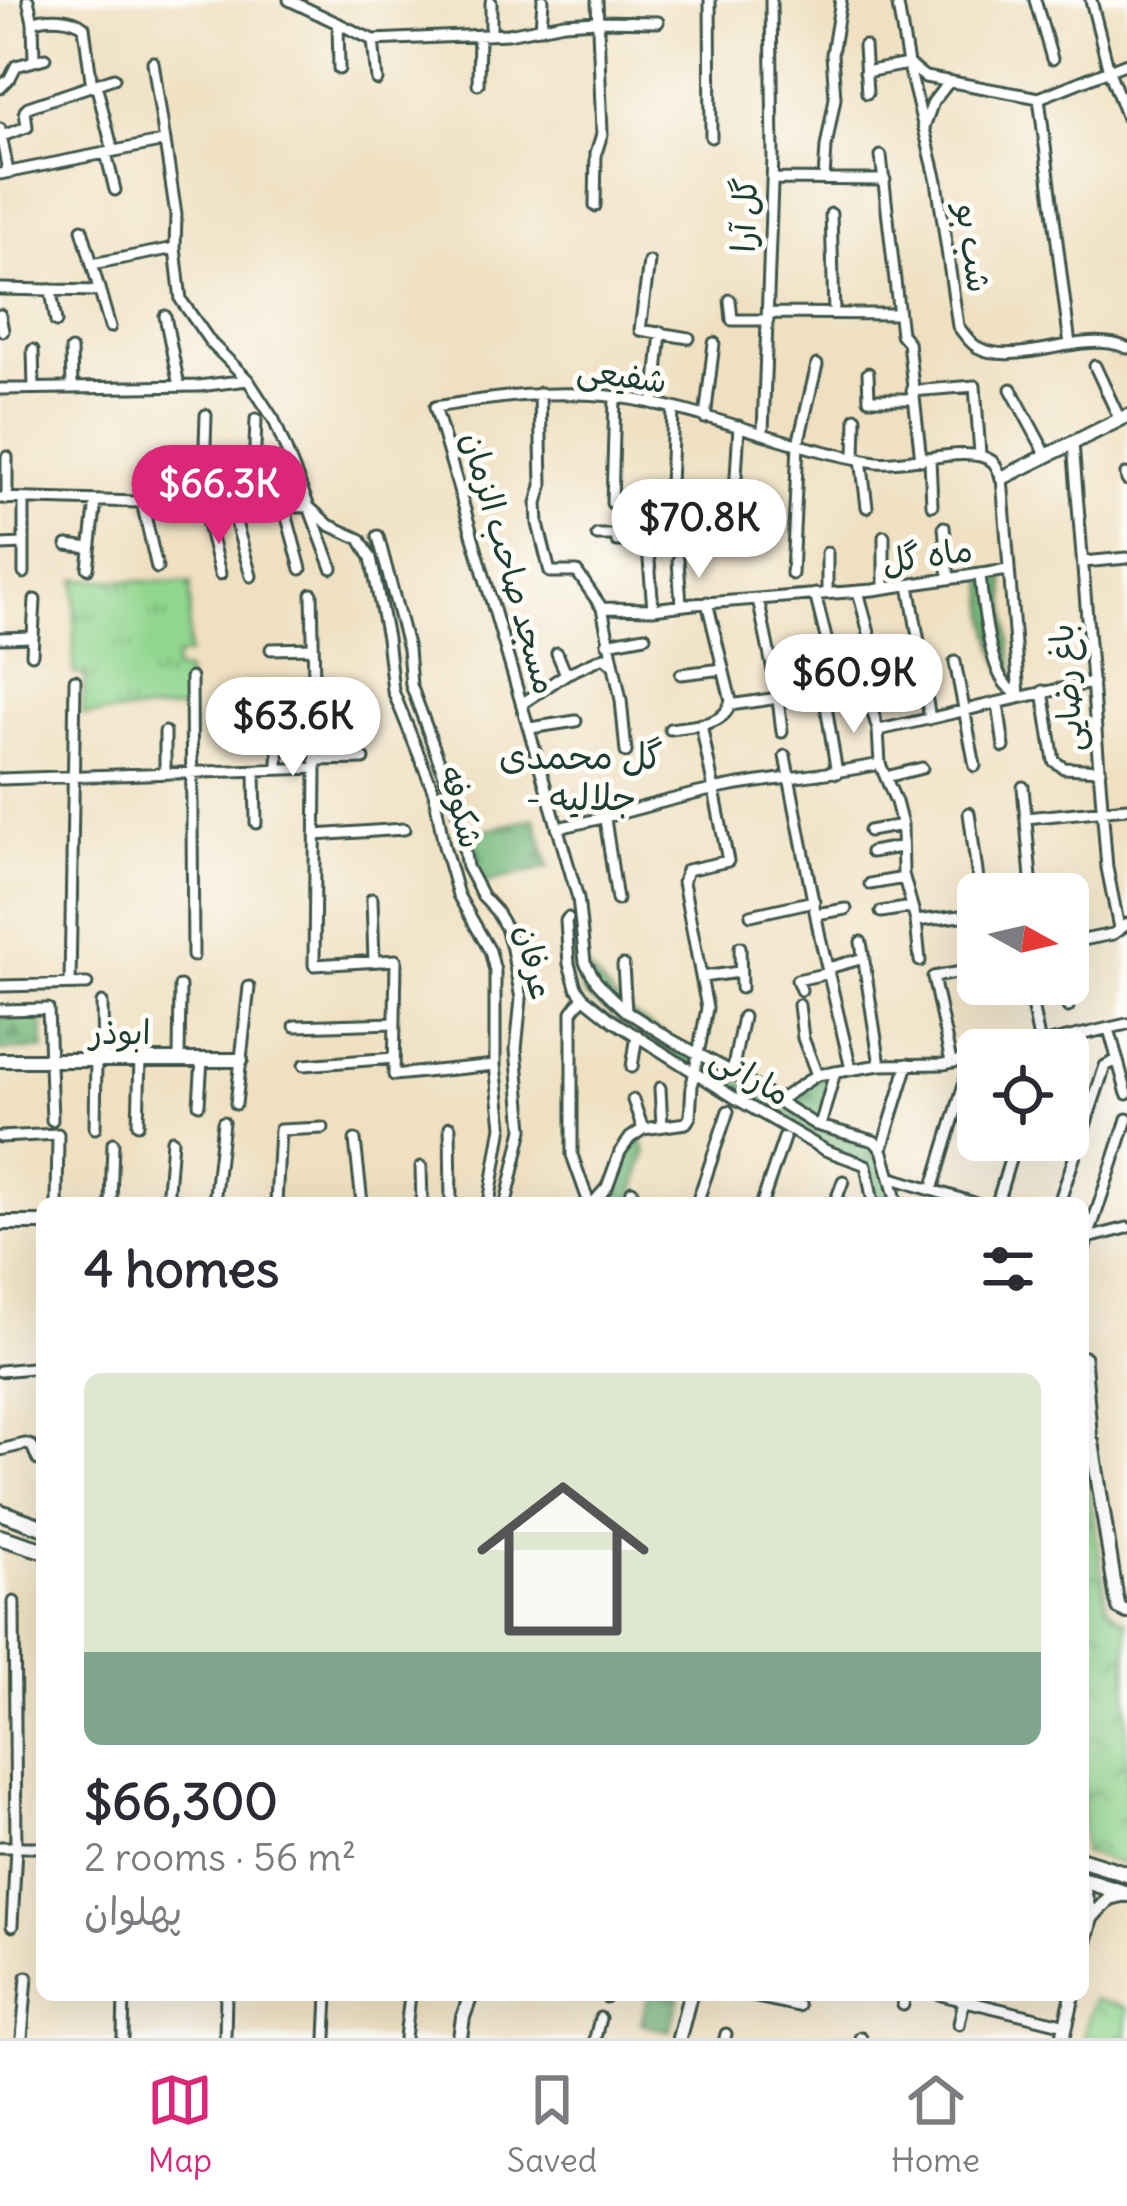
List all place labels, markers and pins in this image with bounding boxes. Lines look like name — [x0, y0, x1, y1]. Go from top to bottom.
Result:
pin: $66.3K — [121, 445, 317, 547]
pin: $70.8K — [601, 479, 797, 581]
pin: $60.9K — [756, 634, 952, 736]
pin: $63.6K — [195, 677, 391, 779]

